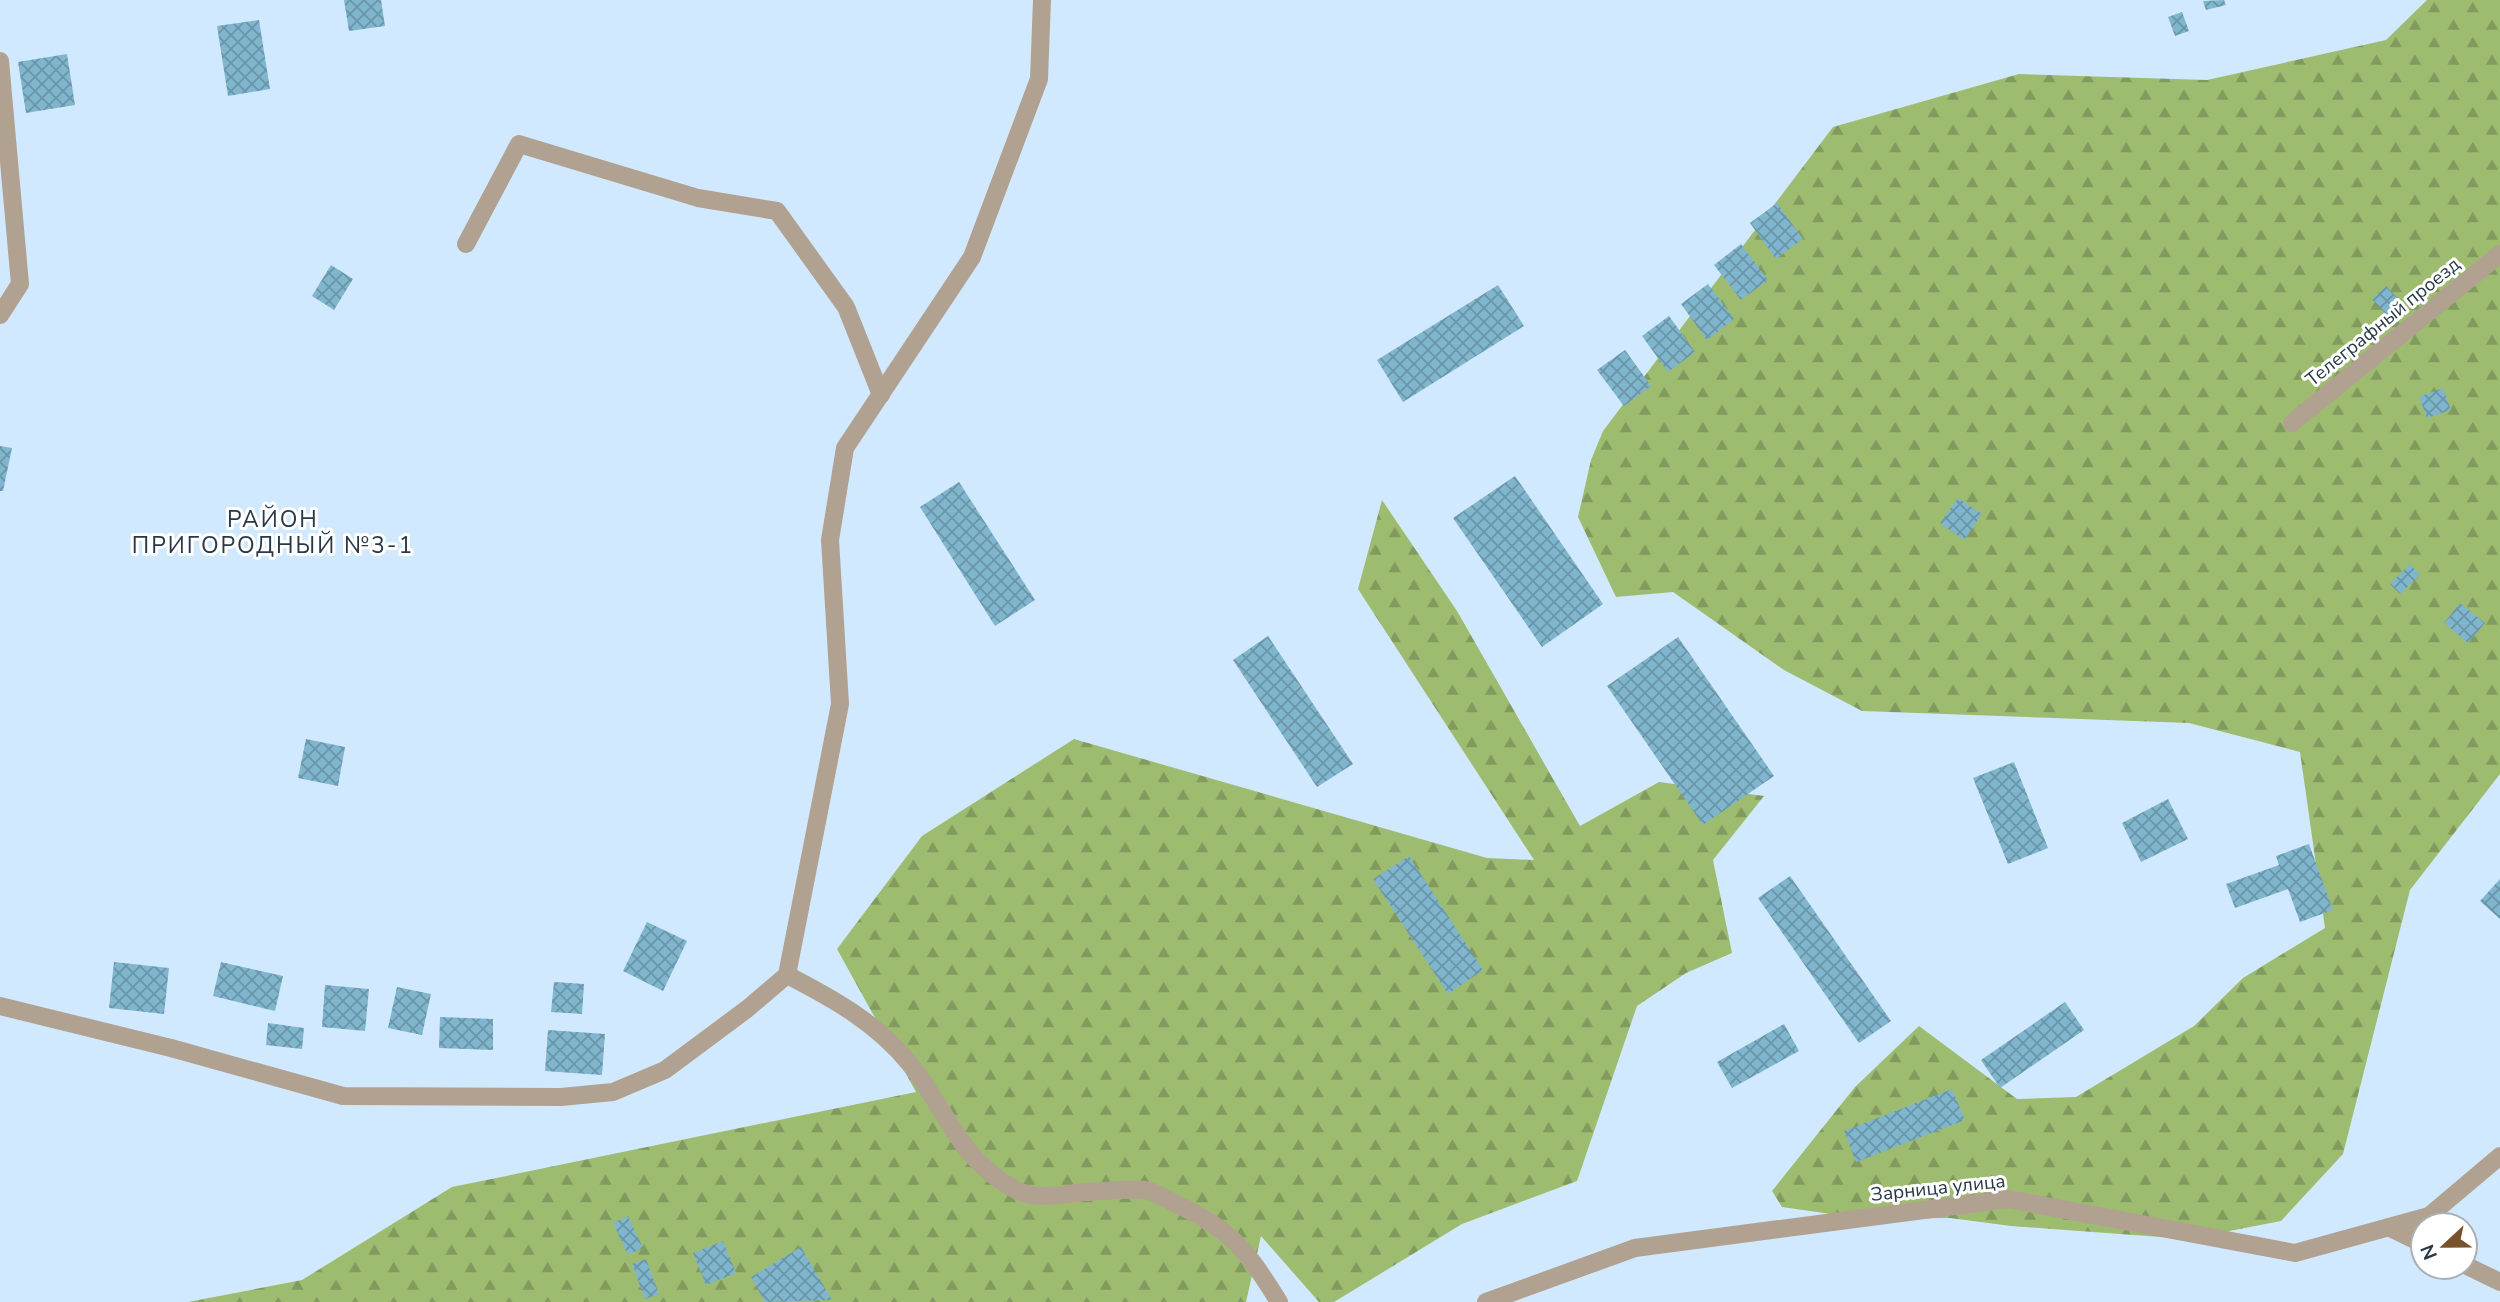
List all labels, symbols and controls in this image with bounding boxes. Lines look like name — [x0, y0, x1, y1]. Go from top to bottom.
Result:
street label: Телеграфный проезд — [2300, 252, 2466, 392]
district label: РАЙОН ПРИГОРОДНЫЙ №3-1 — [132, 504, 414, 561]
street label: Зарница улица — [1869, 1168, 2007, 1208]
north arrow — [2409, 1211, 2479, 1281]
text: N — [2414, 1241, 2444, 1263]

